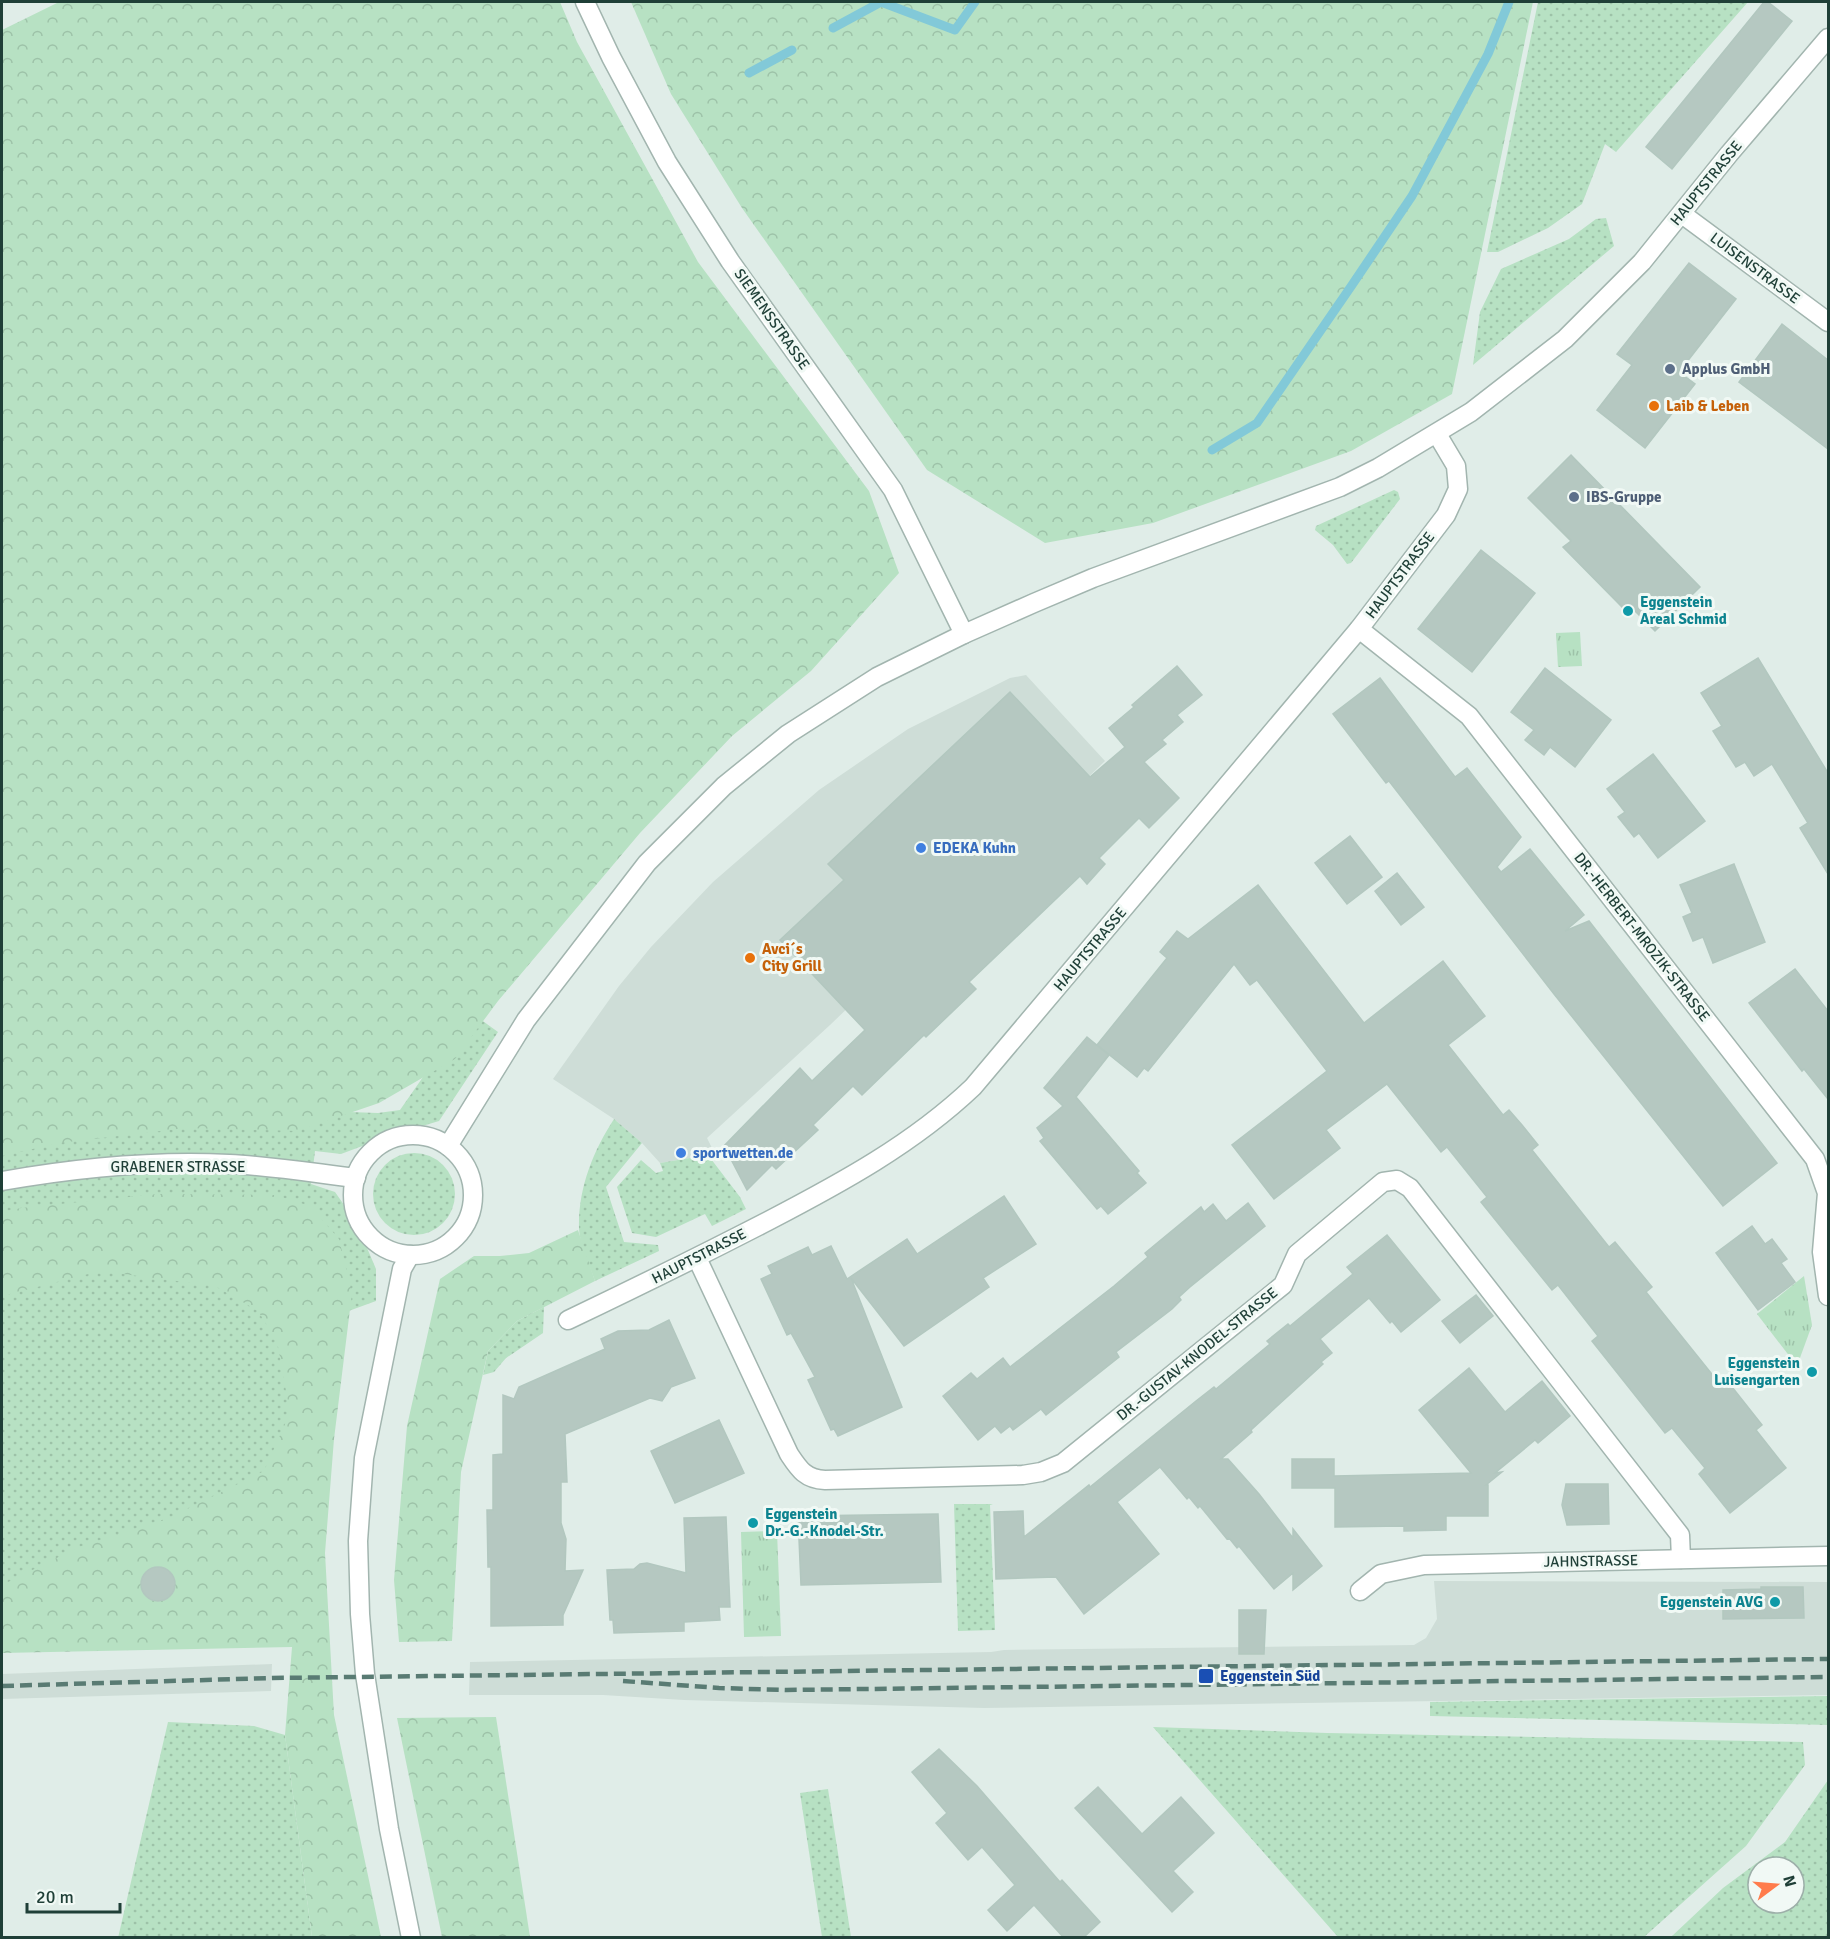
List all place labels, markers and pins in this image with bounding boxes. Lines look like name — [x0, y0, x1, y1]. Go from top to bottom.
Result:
place label: Applus GmbH — [1682, 360, 1771, 378]
marker: Applus GmbH — [1663, 362, 1677, 376]
place label: Laib & Leben — [1666, 397, 1749, 415]
marker: Laib & Leben — [1647, 399, 1661, 413]
place label: IBS-Gruppe — [1586, 488, 1662, 506]
marker: IBS-Gruppe — [1567, 490, 1581, 504]
place label: Eggenstein Areal Schmid — [1640, 593, 1727, 628]
marker: Eggenstein Areal Schmid — [1621, 604, 1635, 618]
place label: EDEKA Kuhn — [933, 839, 1016, 857]
marker: EDEKA Kuhn — [914, 841, 928, 855]
place label: Avci´s City Grill — [762, 940, 822, 975]
marker: Avci´s City Grill — [743, 951, 757, 965]
place label: sportwetten.de — [693, 1144, 793, 1162]
marker: sportwetten.de — [674, 1146, 688, 1160]
place label: Eggenstein Luisengarten — [1714, 1354, 1800, 1389]
marker: Eggenstein Luisengarten — [1805, 1365, 1819, 1379]
place label: Eggenstein Dr.-G.-Knodel-Str. — [765, 1505, 884, 1540]
marker: Eggenstein Dr.-G.-Knodel-Str. — [746, 1516, 760, 1530]
place label: Eggenstein AVG — [1660, 1593, 1763, 1611]
marker: Eggenstein AVG — [1768, 1595, 1782, 1609]
marker: Eggenstein Süd — [1197, 1667, 1215, 1685]
place label: Eggenstein Süd — [1220, 1667, 1320, 1685]

